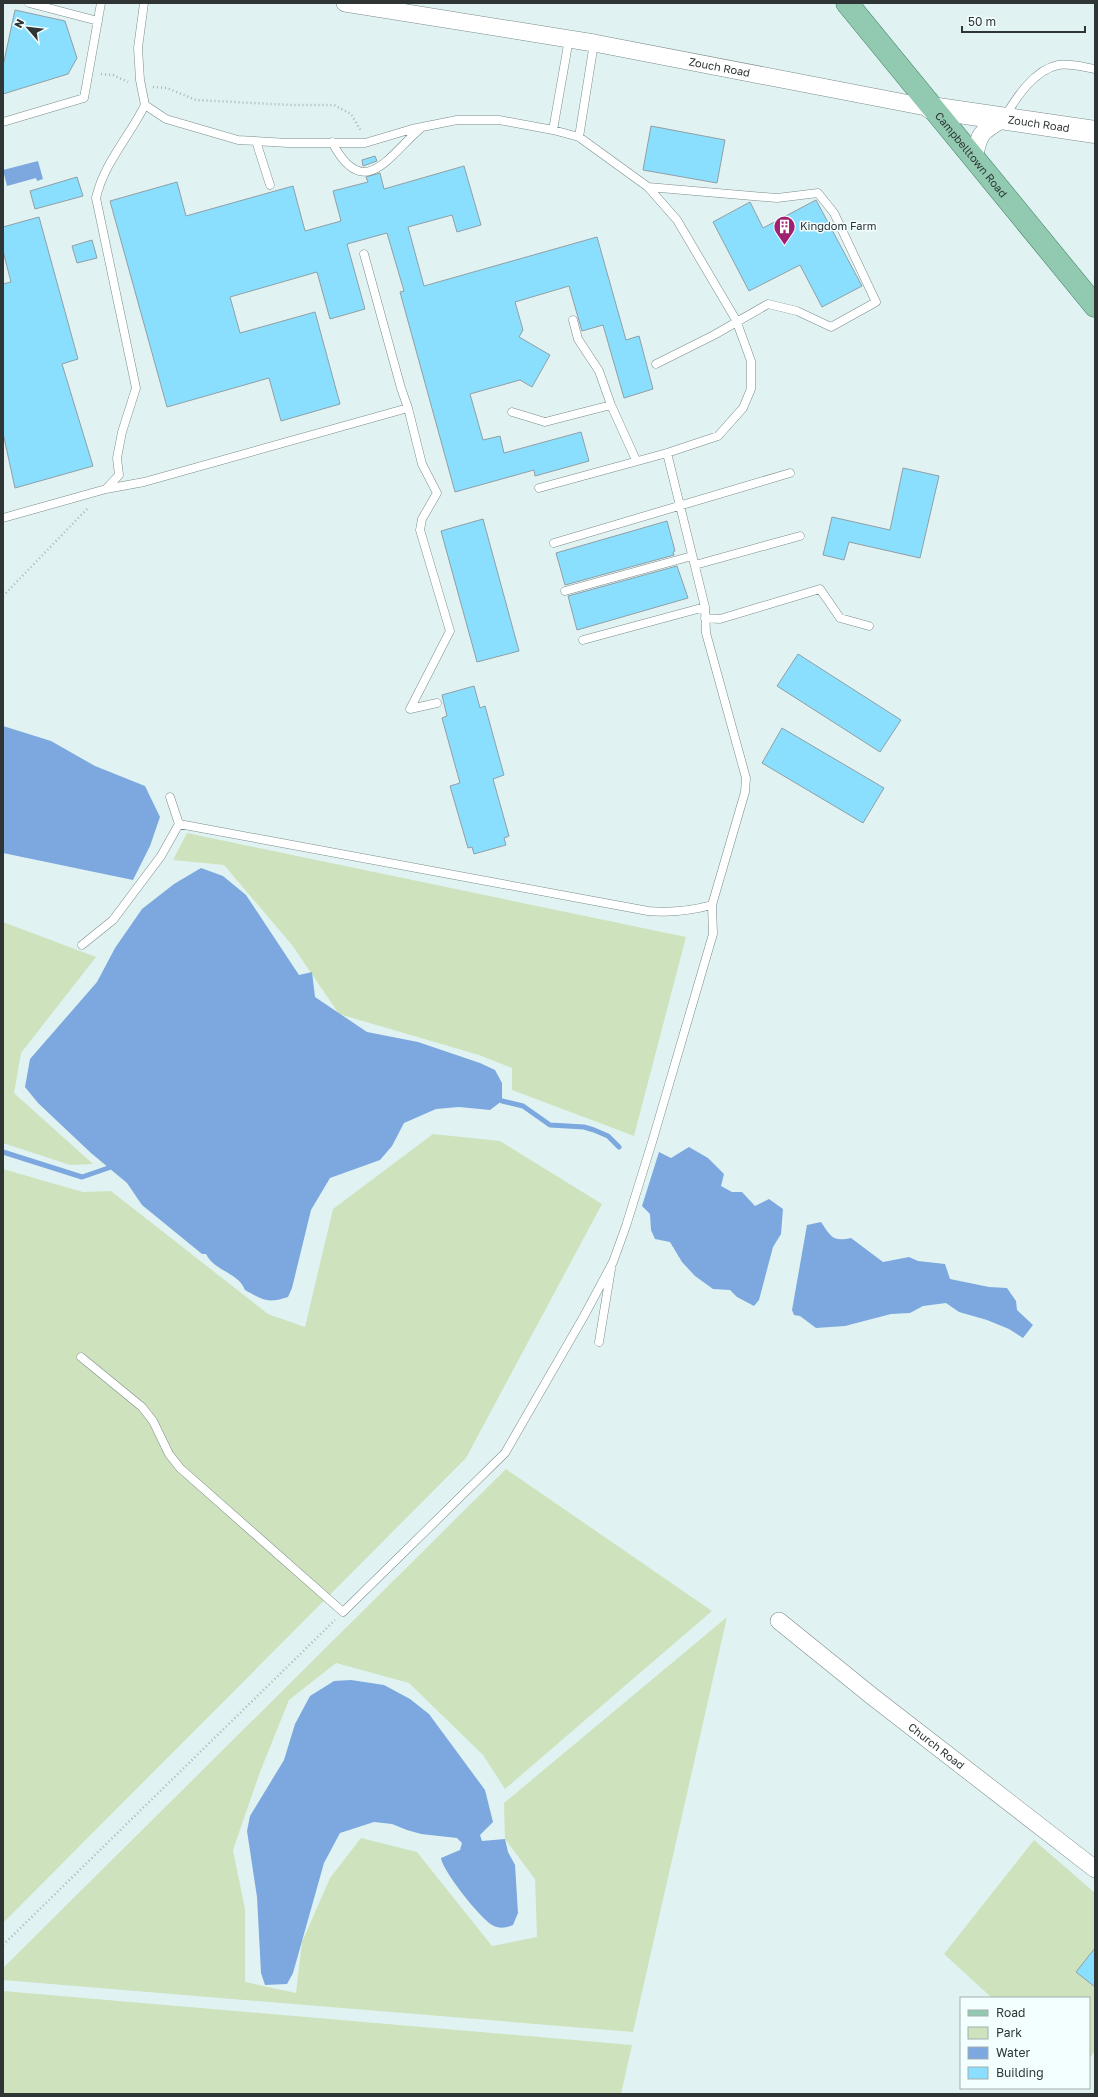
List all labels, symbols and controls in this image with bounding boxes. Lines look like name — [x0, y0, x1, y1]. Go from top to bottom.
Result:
north arrow — [8, 8, 48, 48]
scale bar — [962, 8, 1085, 34]
text: 50 m — [968, 14, 996, 29]
text: N — [11, 16, 26, 30]
street label: Zouch Road — [688, 54, 751, 79]
street label: Campbelltown Road — [933, 109, 1010, 200]
street label: Zouch Road — [1007, 112, 1071, 134]
building icon: Kingdom Farm — [771, 213, 797, 246]
place label: Kingdom Farm — [800, 219, 876, 232]
street label: Church Road — [906, 1720, 967, 1772]
legend — [960, 1997, 1090, 2089]
text: Road — [996, 2005, 1025, 2020]
text: Park — [996, 2025, 1022, 2040]
text: Water — [996, 2045, 1030, 2060]
text: Building — [996, 2065, 1044, 2080]

